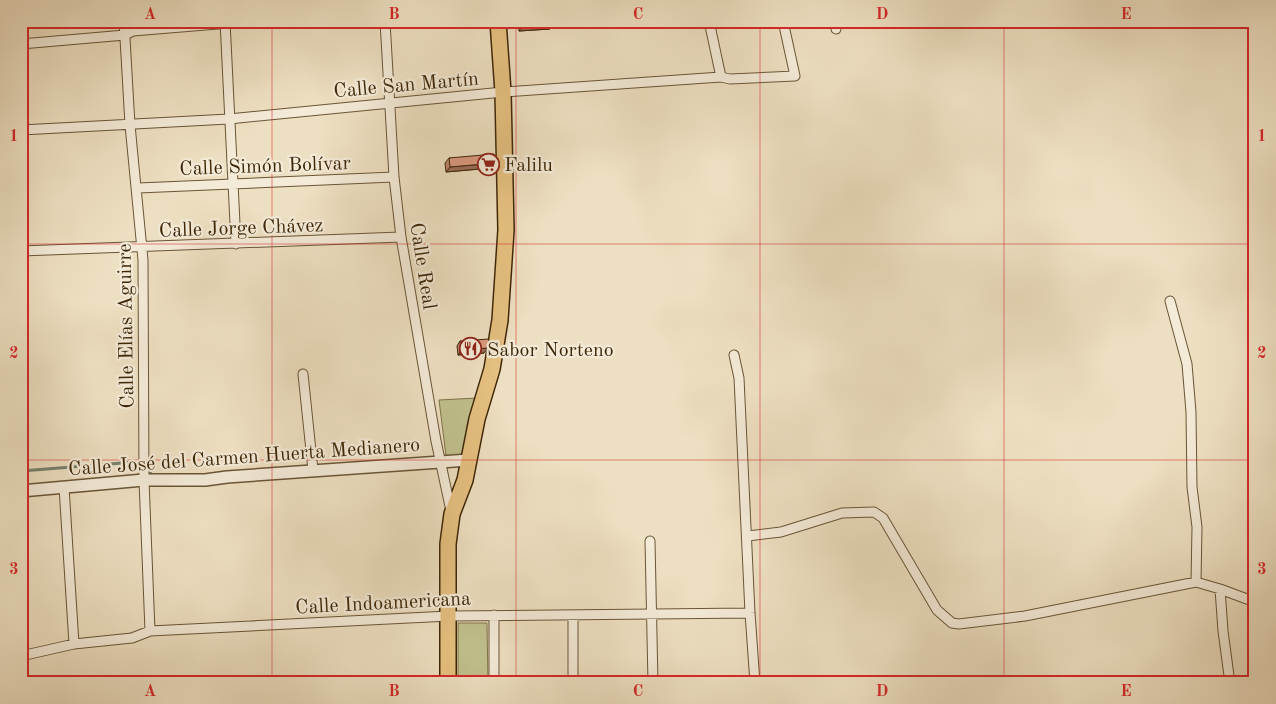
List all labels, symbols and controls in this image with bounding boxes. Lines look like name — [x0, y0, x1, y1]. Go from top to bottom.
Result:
text: A — [144, 7, 156, 23]
text: B — [388, 7, 400, 23]
text: C — [633, 7, 643, 23]
text: D — [876, 7, 888, 23]
text: E — [1120, 7, 1132, 23]
street label: Calle San Martín — [333, 70, 480, 102]
text: 1 — [9, 129, 19, 145]
text: 1 — [1257, 129, 1267, 145]
supermarket icon: Falilu — [476, 152, 500, 176]
street label: Calle Simón Bolívar — [179, 154, 351, 180]
place label: Falilu — [504, 156, 553, 176]
street label: Calle Jorge Chávez — [158, 216, 324, 242]
street label: Calle Real — [405, 221, 439, 311]
street label: Calle Elías Aguirre — [116, 243, 138, 409]
restaurant icon: Sabor Norteno — [459, 337, 483, 361]
place label: Sabor Norteno — [487, 341, 614, 361]
text: 2 — [9, 346, 19, 362]
text: 2 — [1257, 346, 1267, 362]
street label: Calle José del Carmen Huerta Medianero — [67, 436, 421, 480]
text: 3 — [9, 562, 19, 578]
text: 3 — [1257, 562, 1267, 578]
street label: Calle Indoamericana — [295, 589, 472, 619]
text: A — [144, 684, 156, 700]
text: B — [388, 684, 400, 700]
text: C — [633, 684, 643, 700]
text: D — [876, 684, 888, 700]
text: E — [1120, 684, 1132, 700]

